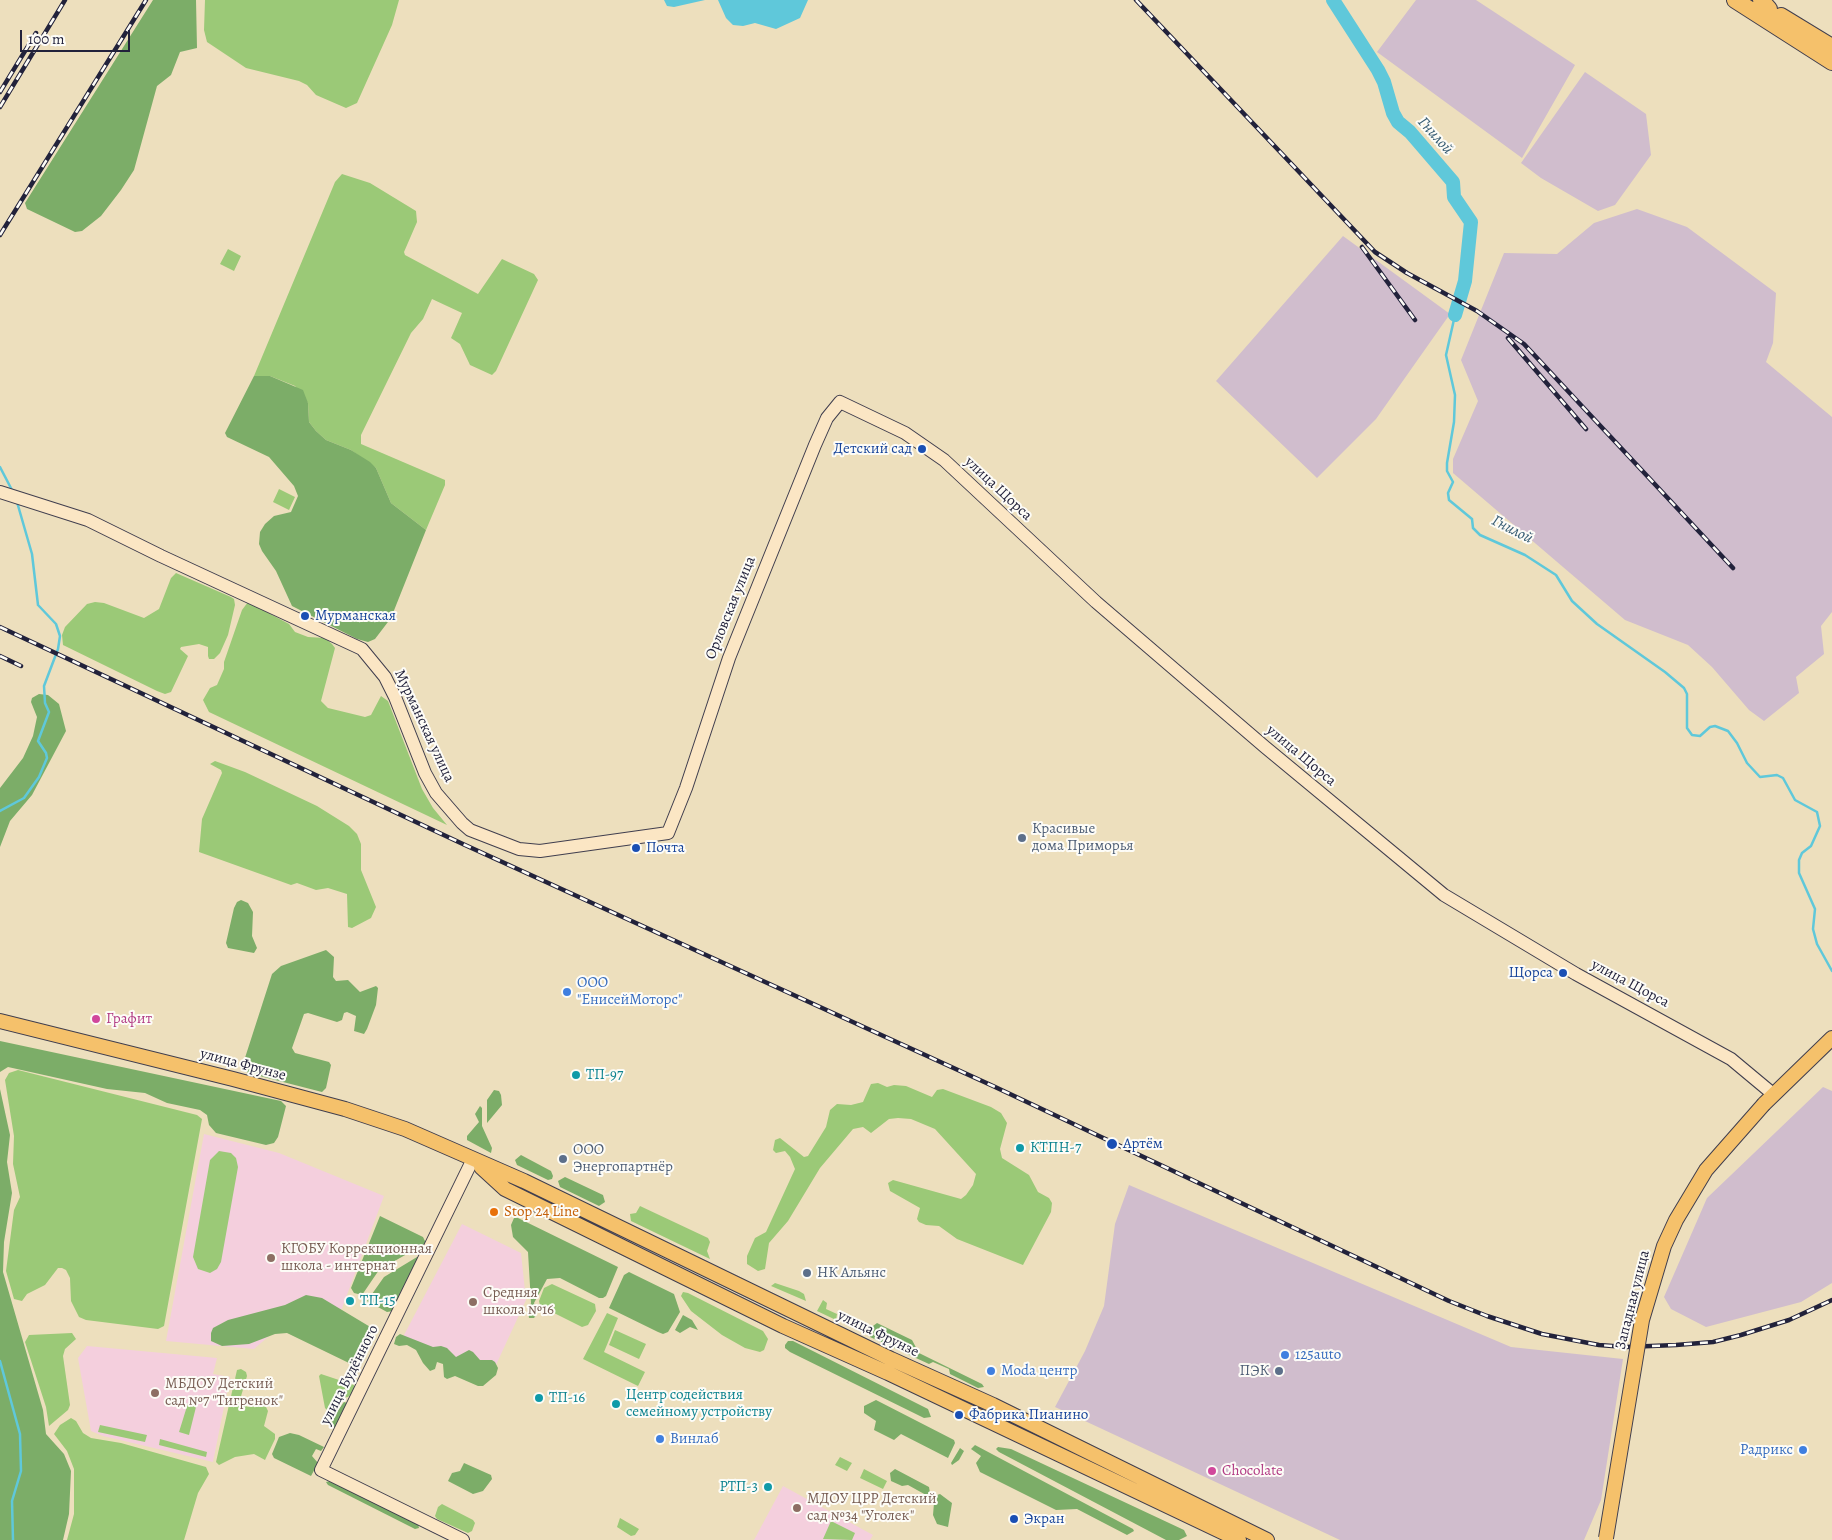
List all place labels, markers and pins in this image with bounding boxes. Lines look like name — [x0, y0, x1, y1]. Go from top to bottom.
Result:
place label: Детский сад — [833, 440, 912, 458]
marker: Детский сад — [916, 443, 928, 455]
place label: Мурманская — [315, 607, 396, 625]
marker: Мурманская — [299, 610, 311, 622]
place label: Красивые дома Приморья — [1032, 820, 1134, 855]
marker: Красивые дома Приморья — [1016, 832, 1028, 844]
place label: Почта — [646, 839, 685, 857]
marker: Почта — [630, 842, 642, 854]
place label: Щорса — [1509, 964, 1553, 982]
marker: Щорса — [1557, 967, 1569, 979]
place label: ООО "ЕнисейМоторс" — [577, 974, 682, 1009]
marker: ООО "ЕнисейМоторс" — [561, 986, 573, 998]
place label: Графит — [106, 1010, 152, 1028]
marker: Графит — [90, 1013, 102, 1025]
place label: ТП-97 — [586, 1066, 623, 1084]
marker: ТП-97 — [570, 1069, 582, 1081]
place label: Артём — [1123, 1135, 1163, 1153]
marker: Артём — [1105, 1137, 1119, 1151]
place label: КТПН-7 — [1030, 1139, 1081, 1157]
place label: ООО Энергопартнёр — [573, 1141, 673, 1176]
marker: КТПН-7 — [1014, 1142, 1026, 1154]
marker: ООО Энергопартнёр — [557, 1153, 569, 1165]
place label: Stop 24 Line — [504, 1203, 579, 1221]
marker: Stop 24 Line — [488, 1206, 500, 1218]
place label: КГОБУ Коррекционная школа - интернат — [281, 1240, 432, 1275]
marker: КГОБУ Коррекционная школа - интернат — [265, 1252, 277, 1264]
place label: НК Альянс — [817, 1264, 886, 1282]
marker: НК Альянс — [801, 1267, 813, 1279]
place label: Средняя школа №16 — [483, 1284, 554, 1319]
place label: ТП-15 — [360, 1292, 396, 1310]
marker: ТП-15 — [344, 1295, 356, 1307]
marker: Средняя школа №16 — [467, 1296, 479, 1308]
place label: 125auto — [1295, 1346, 1341, 1364]
marker: 125auto — [1279, 1349, 1291, 1361]
place label: Moda центр — [1001, 1362, 1077, 1380]
place label: ПЭК — [1240, 1362, 1269, 1380]
marker: Moda центр — [985, 1365, 997, 1377]
marker: ПЭК — [1273, 1365, 1285, 1377]
place label: МБДОУ Детский сад №7 "Тигренок" — [165, 1375, 283, 1410]
place label: Центр содействия семейному устройству — [626, 1386, 772, 1421]
marker: МБДОУ Детский сад №7 "Тигренок" — [149, 1387, 161, 1399]
place label: ТП-16 — [549, 1389, 585, 1407]
marker: ТП-16 — [533, 1392, 545, 1404]
marker: Центр содействия семейному устройству — [610, 1398, 622, 1410]
place label: Фабрика Пианино — [969, 1406, 1088, 1424]
marker: Фабрика Пианино — [953, 1409, 965, 1421]
place label: Винлаб — [670, 1430, 719, 1448]
marker: Винлаб — [654, 1433, 666, 1445]
place label: Радрикс — [1740, 1441, 1793, 1459]
marker: Радрикс — [1797, 1444, 1809, 1456]
place label: Chocolate — [1222, 1462, 1283, 1480]
marker: Chocolate — [1206, 1465, 1218, 1477]
place label: РТП-3 — [719, 1478, 758, 1496]
marker: РТП-3 — [762, 1481, 774, 1493]
place label: МДОУ ЦРР Детский сад №34 "Уголек" — [807, 1490, 936, 1525]
marker: МДОУ ЦРР Детский сад №34 "Уголек" — [791, 1502, 803, 1514]
place label: Экран — [1024, 1510, 1065, 1528]
marker: Экран — [1008, 1513, 1020, 1525]

